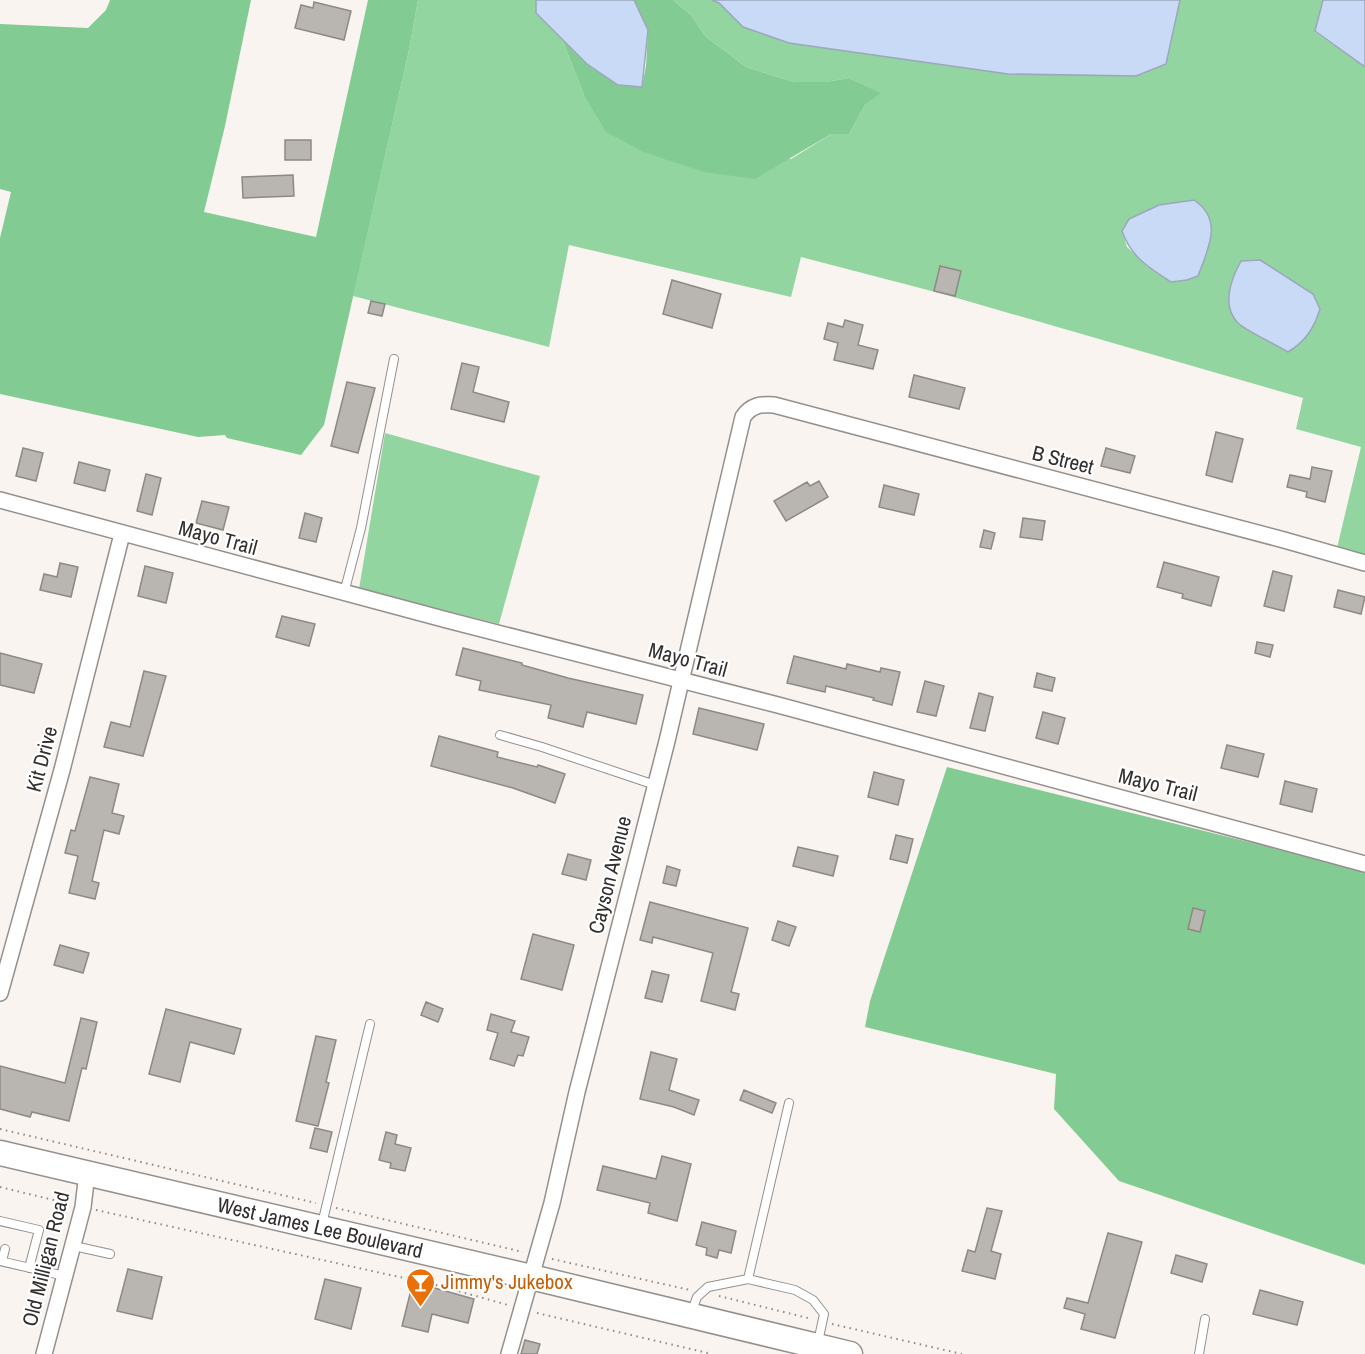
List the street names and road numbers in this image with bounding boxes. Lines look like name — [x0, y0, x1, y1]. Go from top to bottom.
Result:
street label: B Street — [1029, 438, 1097, 481]
street label: Mayo Trail — [176, 513, 261, 562]
street label: Mayo Trail — [646, 635, 731, 684]
street label: Kit Drive — [19, 723, 64, 795]
street label: Mayo Trail — [1116, 761, 1201, 808]
street label: Cayson Avenue — [581, 813, 638, 937]
street label: Old Milligan Road — [15, 1189, 76, 1329]
street label: West James Lee Boulevard — [214, 1190, 426, 1265]

